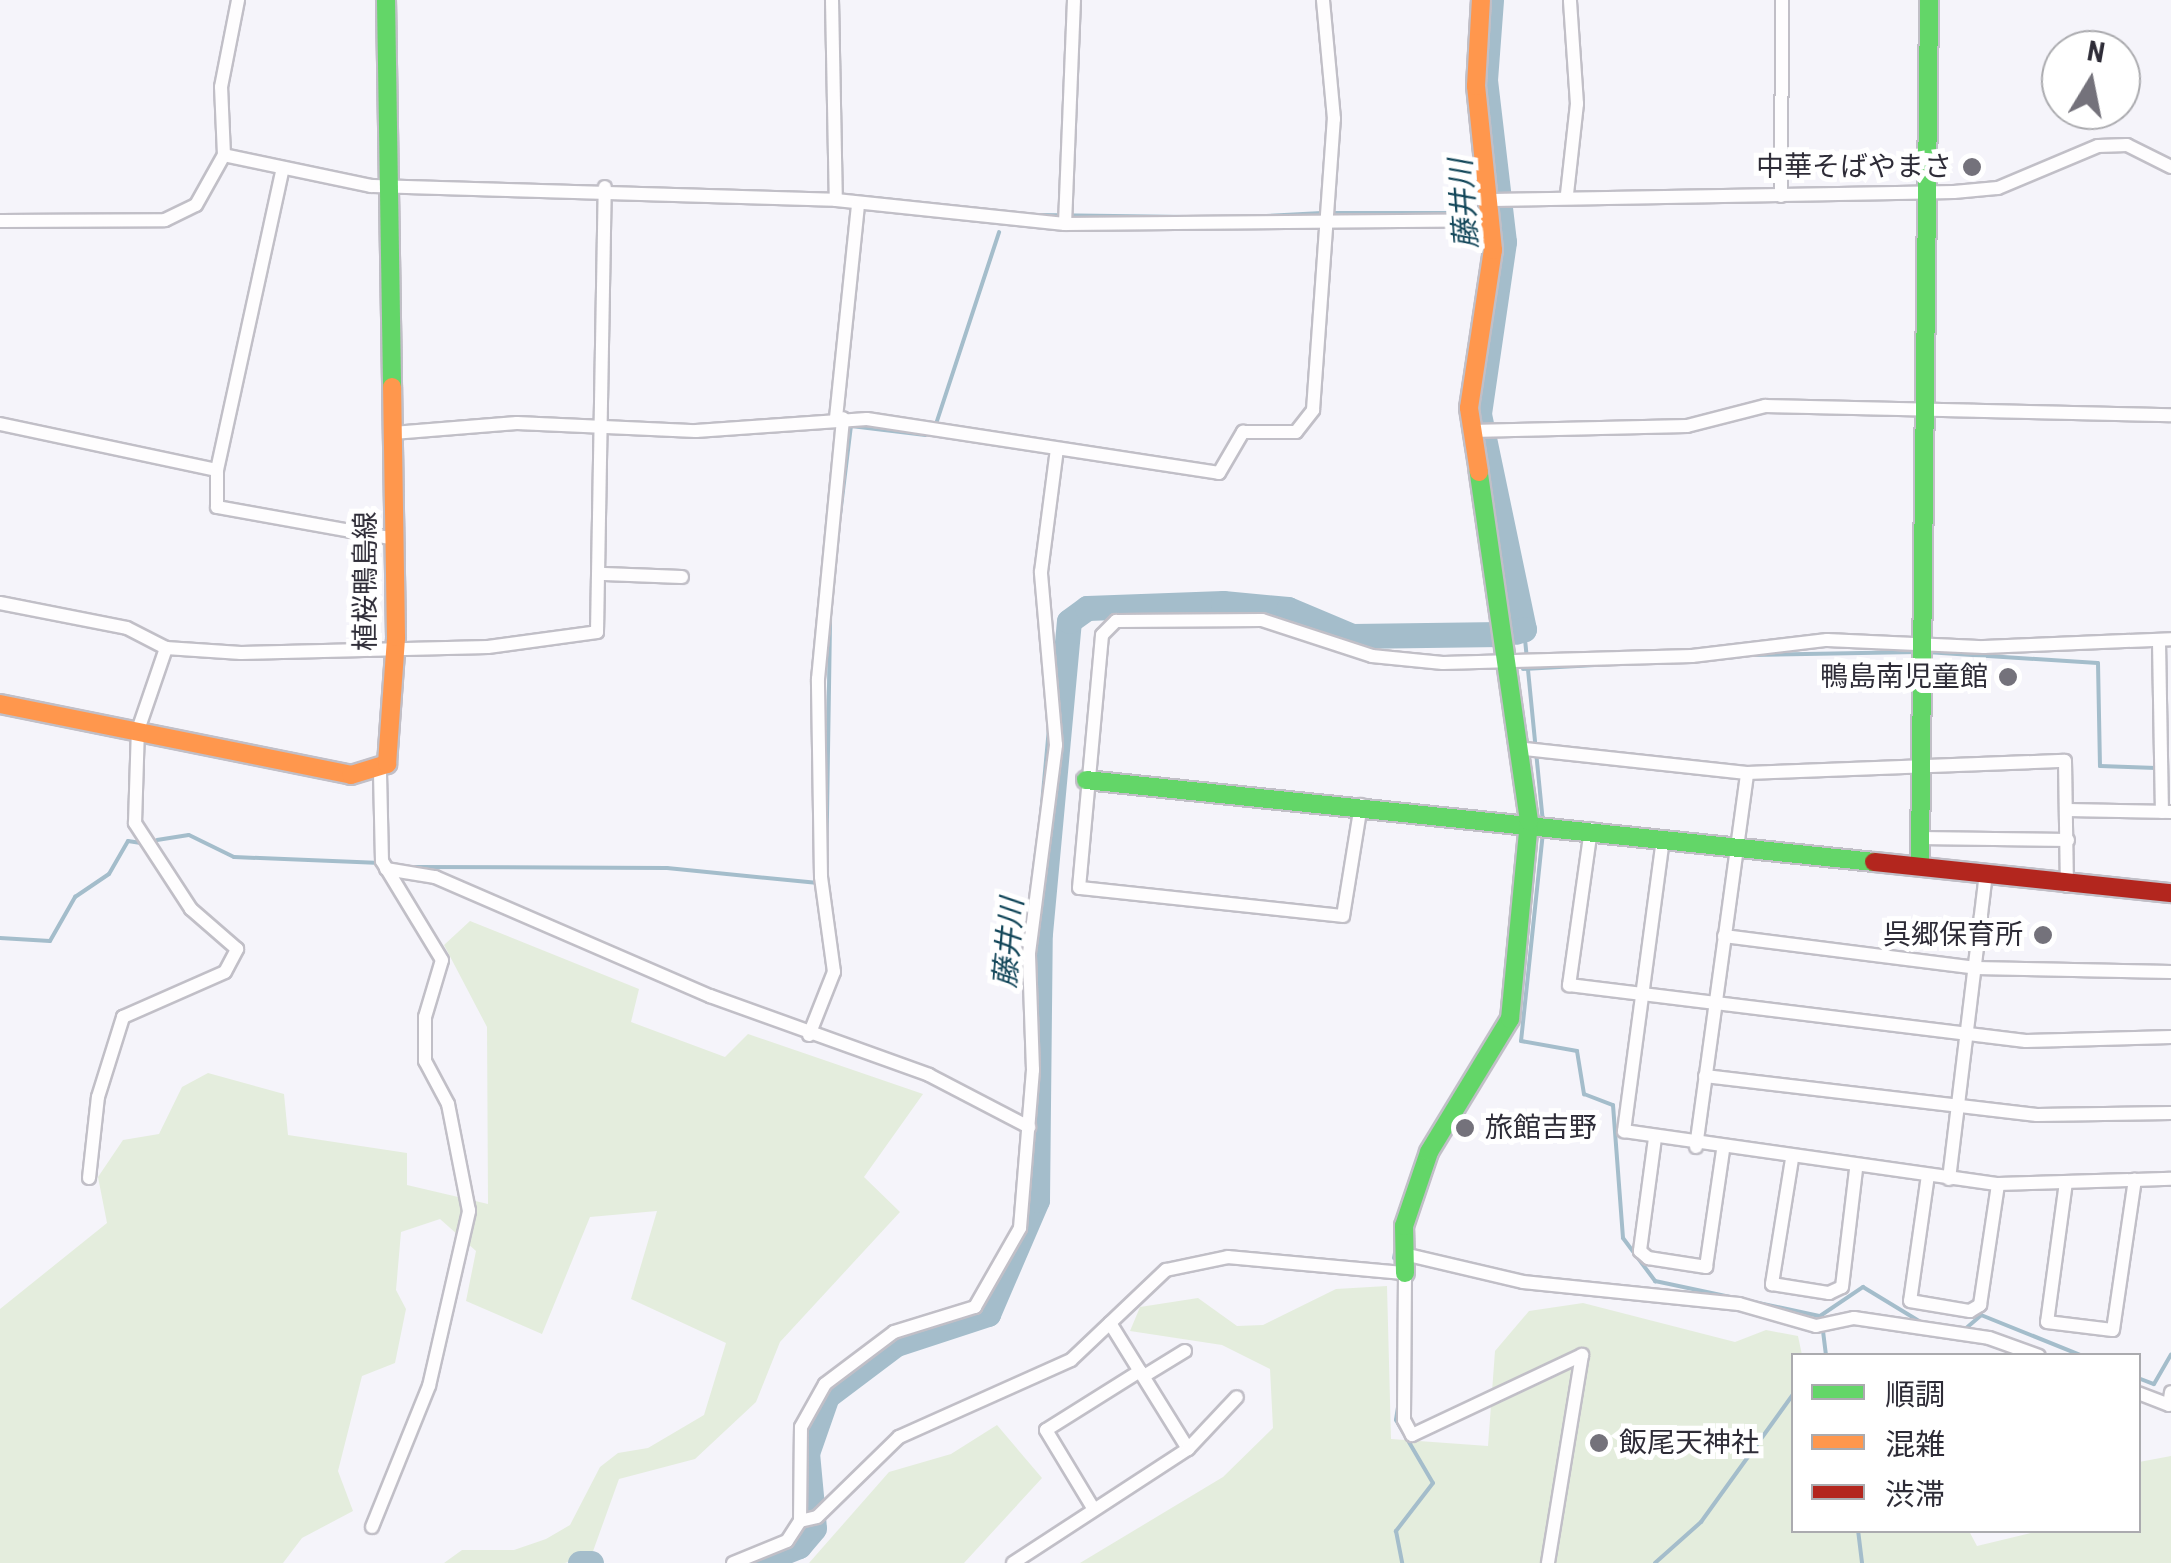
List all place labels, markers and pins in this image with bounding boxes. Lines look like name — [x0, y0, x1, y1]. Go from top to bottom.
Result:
place label: 中華そばやまさ — [1756, 150, 1952, 184]
marker: 中華そばやまさ — [1961, 156, 1983, 178]
place label: 鴨島南児童館 — [1820, 660, 1988, 694]
marker: 鴨島南児童館 — [1997, 666, 2019, 688]
place label: 呉郷保育所 — [1883, 918, 2023, 952]
marker: 呉郷保育所 — [2032, 924, 2054, 946]
place label: 旅館吉野 — [1485, 1111, 1597, 1145]
marker: 旅館吉野 — [1454, 1117, 1476, 1139]
place label: 飯尾天神社 — [1619, 1426, 1759, 1460]
marker: 飯尾天神社 — [1588, 1432, 1610, 1454]

